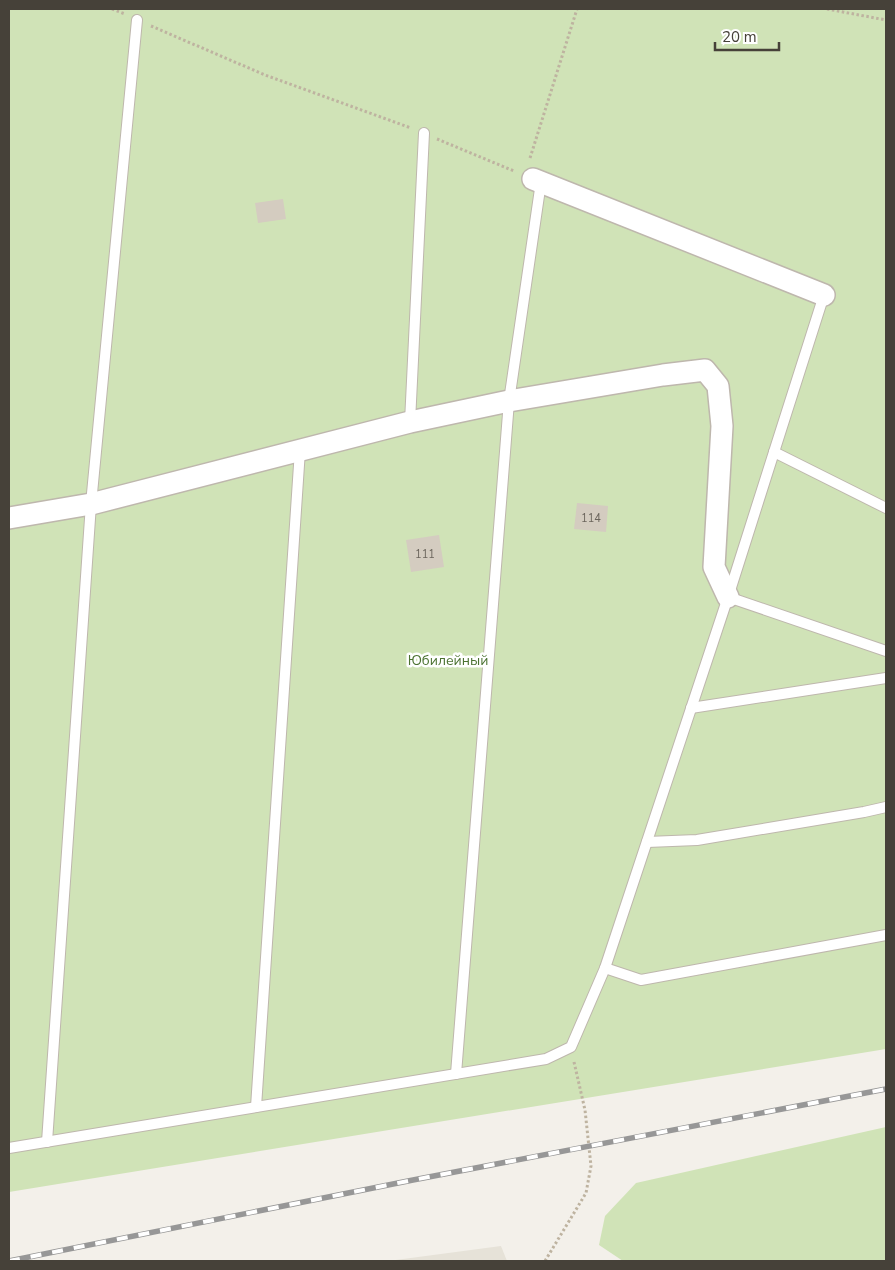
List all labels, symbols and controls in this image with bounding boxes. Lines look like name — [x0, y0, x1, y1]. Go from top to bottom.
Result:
scale bar — [715, 20, 779, 52]
text: 20 m — [722, 27, 757, 47]
house number: 114 — [581, 511, 601, 526]
house number: 111 — [415, 547, 435, 562]
park label: Юбилейный — [408, 651, 488, 670]

